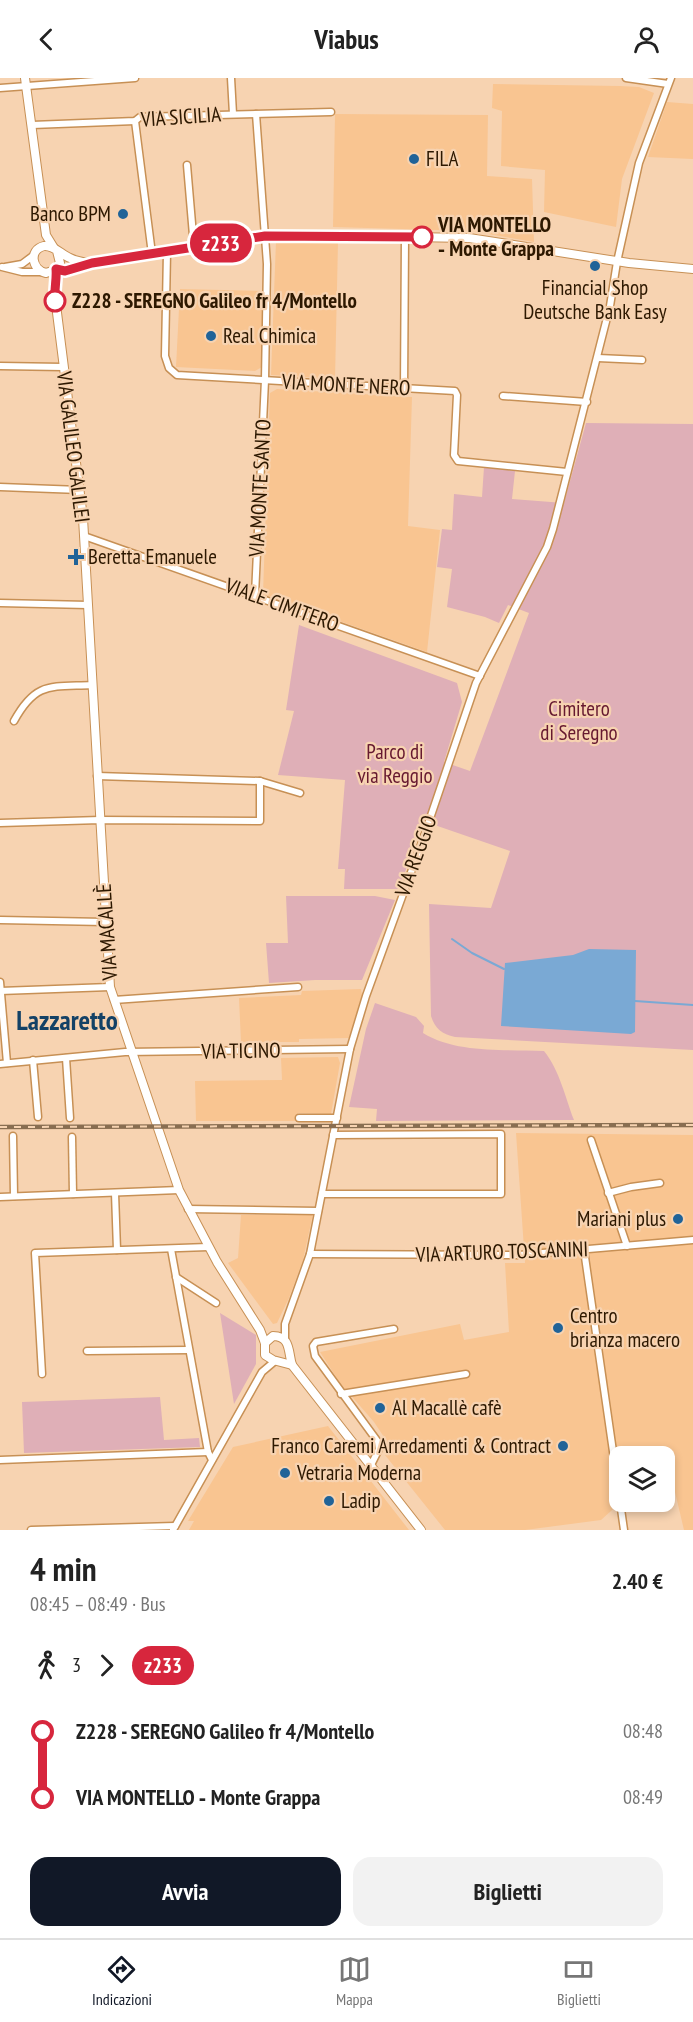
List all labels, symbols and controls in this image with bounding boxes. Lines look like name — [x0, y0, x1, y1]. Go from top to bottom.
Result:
text: Viabus — [314, 22, 379, 56]
icon: back — [30, 23, 63, 56]
icon: person — [630, 23, 663, 56]
street label: VIA SICILIA — [139, 100, 222, 133]
place label: FILA — [426, 145, 458, 172]
marker: FILA — [407, 152, 421, 166]
place label: Banco BPM — [30, 200, 111, 227]
marker: Banco BPM — [116, 207, 130, 221]
place label: VIA MONTELLO ‐ Monte Grappa — [437, 211, 554, 262]
line badge: z233 — [179, 224, 263, 262]
marker: VIA MONTELLO ‐ Monte Grappa — [411, 226, 433, 248]
text: z233 — [202, 230, 240, 257]
marker: Financial Shop Deutsche Bank Easy — [588, 259, 602, 273]
place label: Financial Shop Deutsche Bank Easy — [523, 274, 667, 325]
place label: Z228 - SEREGNO Galileo fr 4/Montello — [72, 287, 357, 314]
marker: Z228 - SEREGNO Galileo fr 4/Montello — [44, 290, 66, 312]
place label: Real Chimica — [223, 322, 316, 349]
marker: Real Chimica — [204, 329, 218, 343]
street label: VIA MONTE NERO — [280, 368, 411, 401]
street label: VIA GALILEO GALILEI — [51, 369, 96, 524]
street label: VIA MONTE SANTO — [242, 419, 277, 558]
place label: Beretta Emanuele — [88, 543, 217, 570]
marker: Beretta Emanuele — [69, 550, 83, 564]
street label: VIALE CIMITERO — [221, 571, 343, 638]
park label: Cimitero di Seregno — [540, 695, 618, 746]
park label: Parco di via Reggio — [357, 738, 433, 789]
street label: VIA REGGIO — [388, 812, 443, 901]
street label: VIA MACALLÈ — [90, 883, 123, 982]
district label: Lazzaretto — [16, 1003, 118, 1037]
street label: VIA TICINO — [200, 1036, 281, 1065]
place label: Mariani plus — [577, 1205, 666, 1232]
marker: Mariani plus — [671, 1212, 685, 1226]
street label: VIA ARTURO TOSCANINI — [414, 1235, 589, 1268]
place label: Centro brianza macero — [570, 1302, 680, 1353]
marker: Centro brianza macero — [551, 1321, 565, 1335]
place label: Al Macallè cafè — [392, 1394, 502, 1421]
marker: Al Macallè cafè — [373, 1401, 387, 1415]
place label: Franco Caremi Arredamenti & Contract — [271, 1432, 551, 1459]
marker: Franco Caremi Arredamenti & Contract — [556, 1439, 570, 1453]
map controls — [609, 1446, 675, 1512]
button: layers — [609, 1446, 675, 1512]
place label: Vetraria Moderna — [296, 1459, 421, 1486]
marker: Vetraria Moderna — [278, 1466, 292, 1480]
place label: Ladip — [341, 1487, 381, 1514]
marker: Ladip — [322, 1494, 336, 1508]
text: 4 min — [30, 1547, 97, 1590]
text: 2.40 € — [612, 1567, 663, 1595]
text: 08:45 – 08:49 · Bus — [30, 1591, 165, 1617]
icon: walk — [30, 1649, 63, 1682]
icon: forward — [90, 1649, 123, 1682]
text: 3 — [72, 1652, 81, 1678]
text: z233 — [144, 1652, 182, 1679]
text: Z228 - SEREGNO Galileo fr 4/Montello — [76, 1717, 374, 1745]
text: 08:48 — [623, 1718, 663, 1744]
text: VIA MONTELLO ‐ Monte Grappa — [76, 1783, 320, 1811]
text: 08:49 — [623, 1784, 663, 1810]
button: Avvia — [30, 1857, 341, 1926]
button: Biglietti — [353, 1857, 663, 1926]
tab: Indicazioni — [92, 1953, 152, 2009]
tab: Mappa — [336, 1953, 373, 2009]
tab: Biglietti — [557, 1953, 601, 2009]

